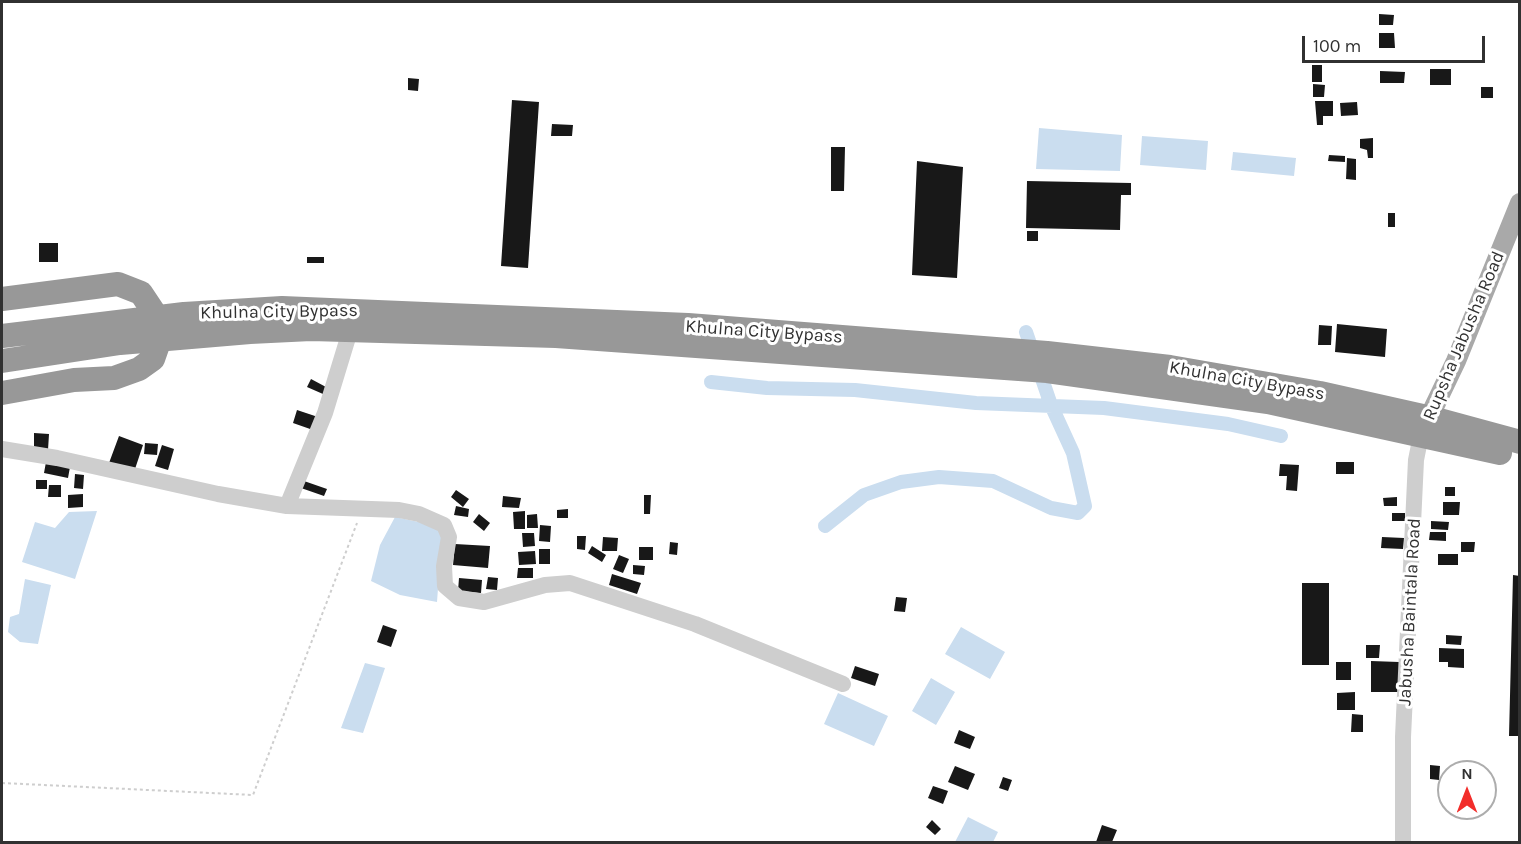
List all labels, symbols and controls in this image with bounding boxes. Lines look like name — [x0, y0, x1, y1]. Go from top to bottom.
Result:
scale bar — [1305, 24, 1488, 62]
text: 100 m — [1313, 35, 1361, 57]
street label: Rupsha Jabusha Road — [1419, 248, 1509, 424]
street label: Khulna City Bypass — [200, 300, 358, 324]
street label: Khulna City Bypass — [685, 316, 843, 348]
street label: Khulna City Bypass — [1168, 357, 1326, 405]
street label: Jabusha Baintala Road — [1394, 518, 1426, 706]
north arrow — [1437, 760, 1497, 820]
text: N — [1461, 764, 1473, 783]

